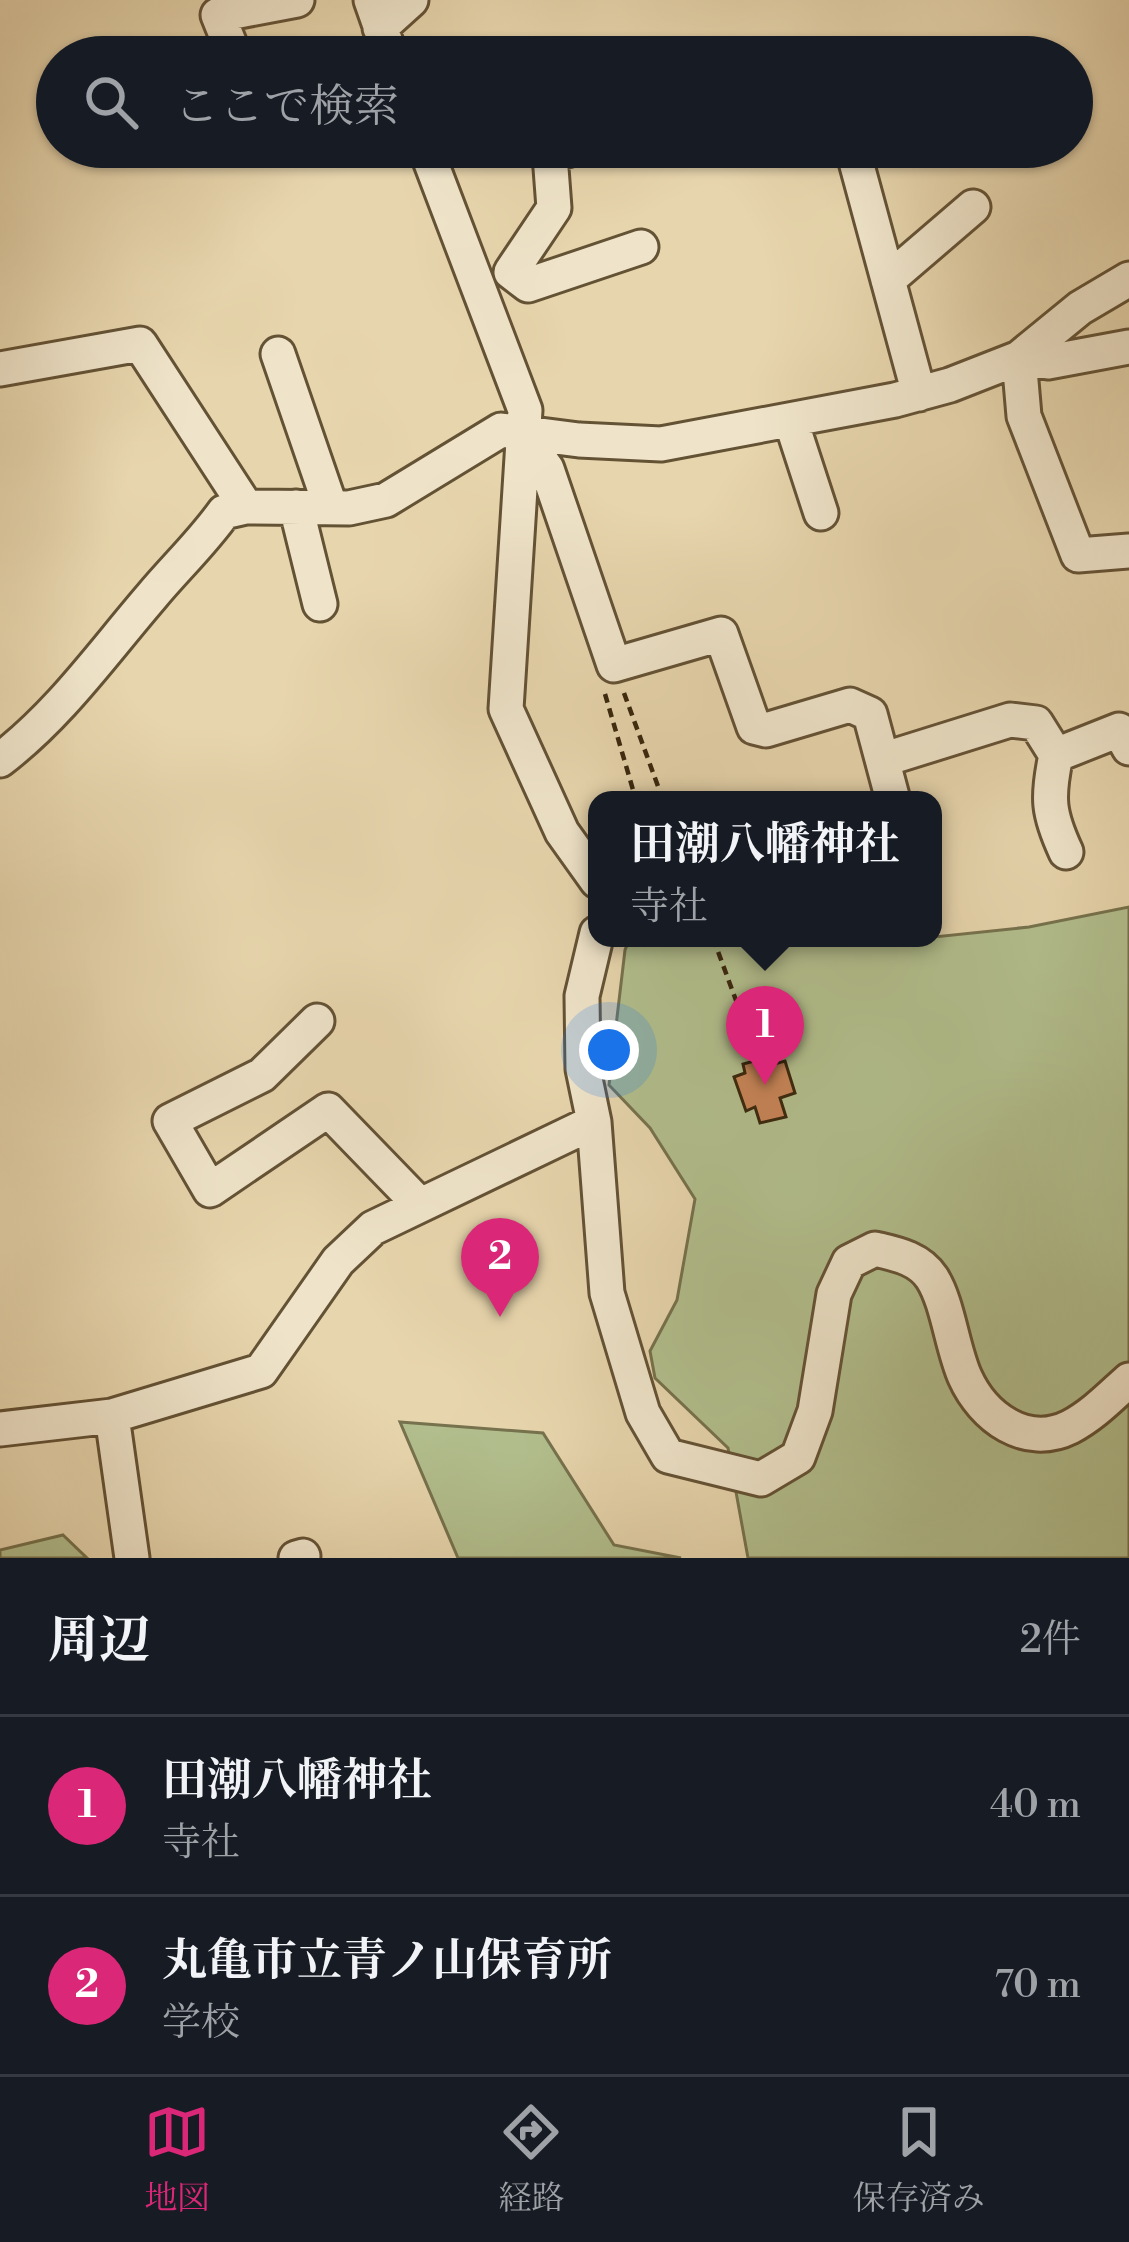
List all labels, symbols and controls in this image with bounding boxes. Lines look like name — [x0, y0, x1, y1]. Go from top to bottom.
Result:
search box — [36, 36, 1093, 168]
icon: search — [78, 69, 144, 135]
text: ここで検索 — [174, 79, 399, 136]
popup — [588, 791, 942, 947]
text: 田潮八幡神社 — [630, 817, 900, 874]
text: 寺社 — [630, 883, 708, 932]
pin: 1 — [726, 986, 804, 1085]
your location — [579, 1020, 639, 1080]
pin: 2 — [461, 1218, 539, 1317]
text: 周辺 — [48, 1610, 150, 1674]
text: 2件 — [1020, 1616, 1081, 1665]
text: 田潮八幡神社 — [162, 1753, 432, 1810]
text: 1 — [78, 1781, 96, 1830]
text: 40 m — [990, 1781, 1081, 1830]
text: 寺社 — [162, 1819, 240, 1868]
text: 丸亀市立青ノ山保育所 — [162, 1933, 612, 1990]
text: 2 — [75, 1961, 99, 2010]
text: 70 m — [994, 1961, 1081, 2010]
text: 学校 — [162, 1999, 240, 2048]
tab: 地図 — [144, 2099, 210, 2220]
tab: 経路 — [498, 2099, 564, 2220]
tab: 保存済み — [853, 2099, 985, 2220]

